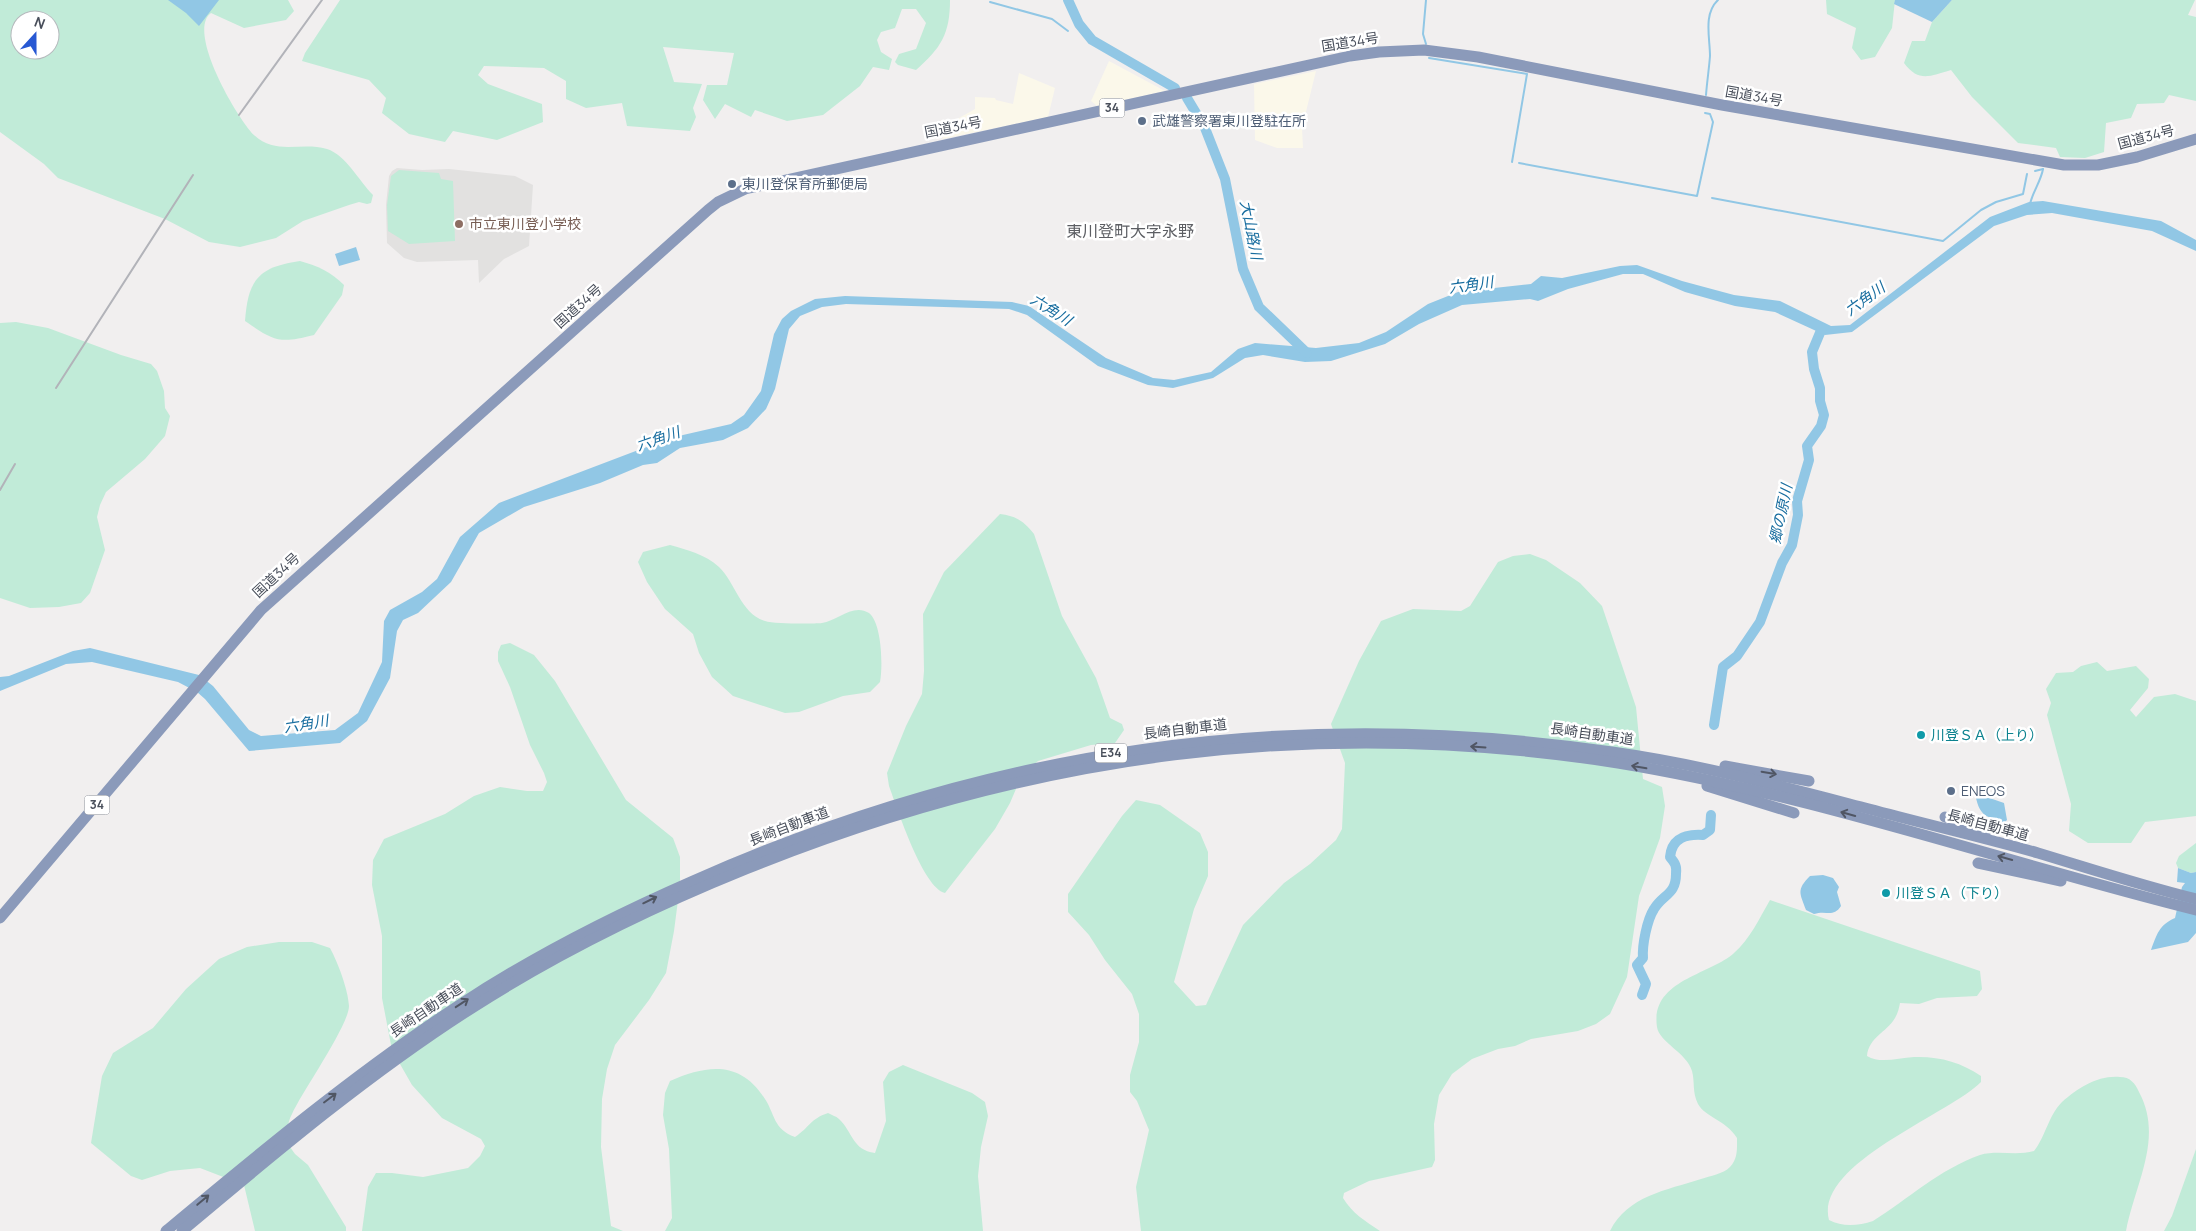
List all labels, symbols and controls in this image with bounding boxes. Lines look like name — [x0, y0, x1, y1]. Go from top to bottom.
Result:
north arrow — [10, 10, 60, 60]
text: N — [32, 12, 48, 33]
street label: 国道34号 — [1320, 28, 1380, 55]
street label: 国道34号 — [1724, 81, 1784, 110]
road number: 34 — [1100, 99, 1124, 118]
place label: 武雄警察署東川登駐在所 — [1152, 111, 1306, 130]
street label: 国道34号 — [923, 112, 983, 141]
marker: 武雄警察署東川登駐在所 — [1136, 115, 1148, 127]
street label: 国道34号 — [2115, 120, 2176, 153]
place label: 東川登保育所郵便局 — [742, 174, 868, 193]
marker: 東川登保育所郵便局 — [726, 178, 738, 190]
water label: 大山路川 — [1235, 198, 1268, 263]
place label: 市立東川登小学校 — [469, 214, 581, 233]
marker: 市立東川登小学校 — [453, 218, 465, 230]
district label: 東川登町大字永野 — [1066, 220, 1194, 242]
water label: 六角川 — [1447, 271, 1497, 298]
water label: 六角川 — [1840, 276, 1891, 320]
street label: 国道34号 — [550, 279, 606, 332]
water label: 六角川 — [1027, 289, 1078, 331]
water label: 六角川 — [633, 421, 684, 456]
water label: 郷の原川 — [1764, 480, 1797, 545]
street label: 国道34号 — [248, 548, 303, 601]
water label: 六角川 — [282, 709, 332, 737]
street label: 長崎自動車道 — [1142, 714, 1228, 743]
street label: 長崎自動車道 — [1549, 718, 1635, 749]
place label: 川登ＳＡ（上り） — [1931, 725, 2043, 744]
marker: 川登ＳＡ（上り） — [1915, 729, 1927, 741]
one-way arrow — [1470, 743, 1486, 752]
road number: E34 — [1095, 744, 1127, 762]
one-way arrow — [1631, 762, 1647, 772]
one-way arrow — [1760, 769, 1776, 779]
place label: ENEOS — [1961, 781, 2005, 800]
marker: ENEOS — [1945, 785, 1957, 797]
road number: 34 — [84, 796, 110, 814]
street label: 長崎自動車道 — [746, 802, 831, 849]
street label: 長崎自動車道 — [1945, 804, 2031, 845]
one-way arrow — [1841, 809, 1857, 819]
one-way arrow — [1997, 853, 2013, 863]
place label: 川登ＳＡ（下り） — [1896, 883, 2008, 902]
marker: 川登ＳＡ（下り） — [1880, 887, 1892, 899]
one-way arrow — [643, 895, 658, 905]
street label: 長崎自動車道 — [386, 978, 466, 1041]
one-way arrow — [455, 998, 469, 1008]
one-way arrow — [323, 1093, 337, 1103]
one-way arrow — [197, 1194, 210, 1205]

